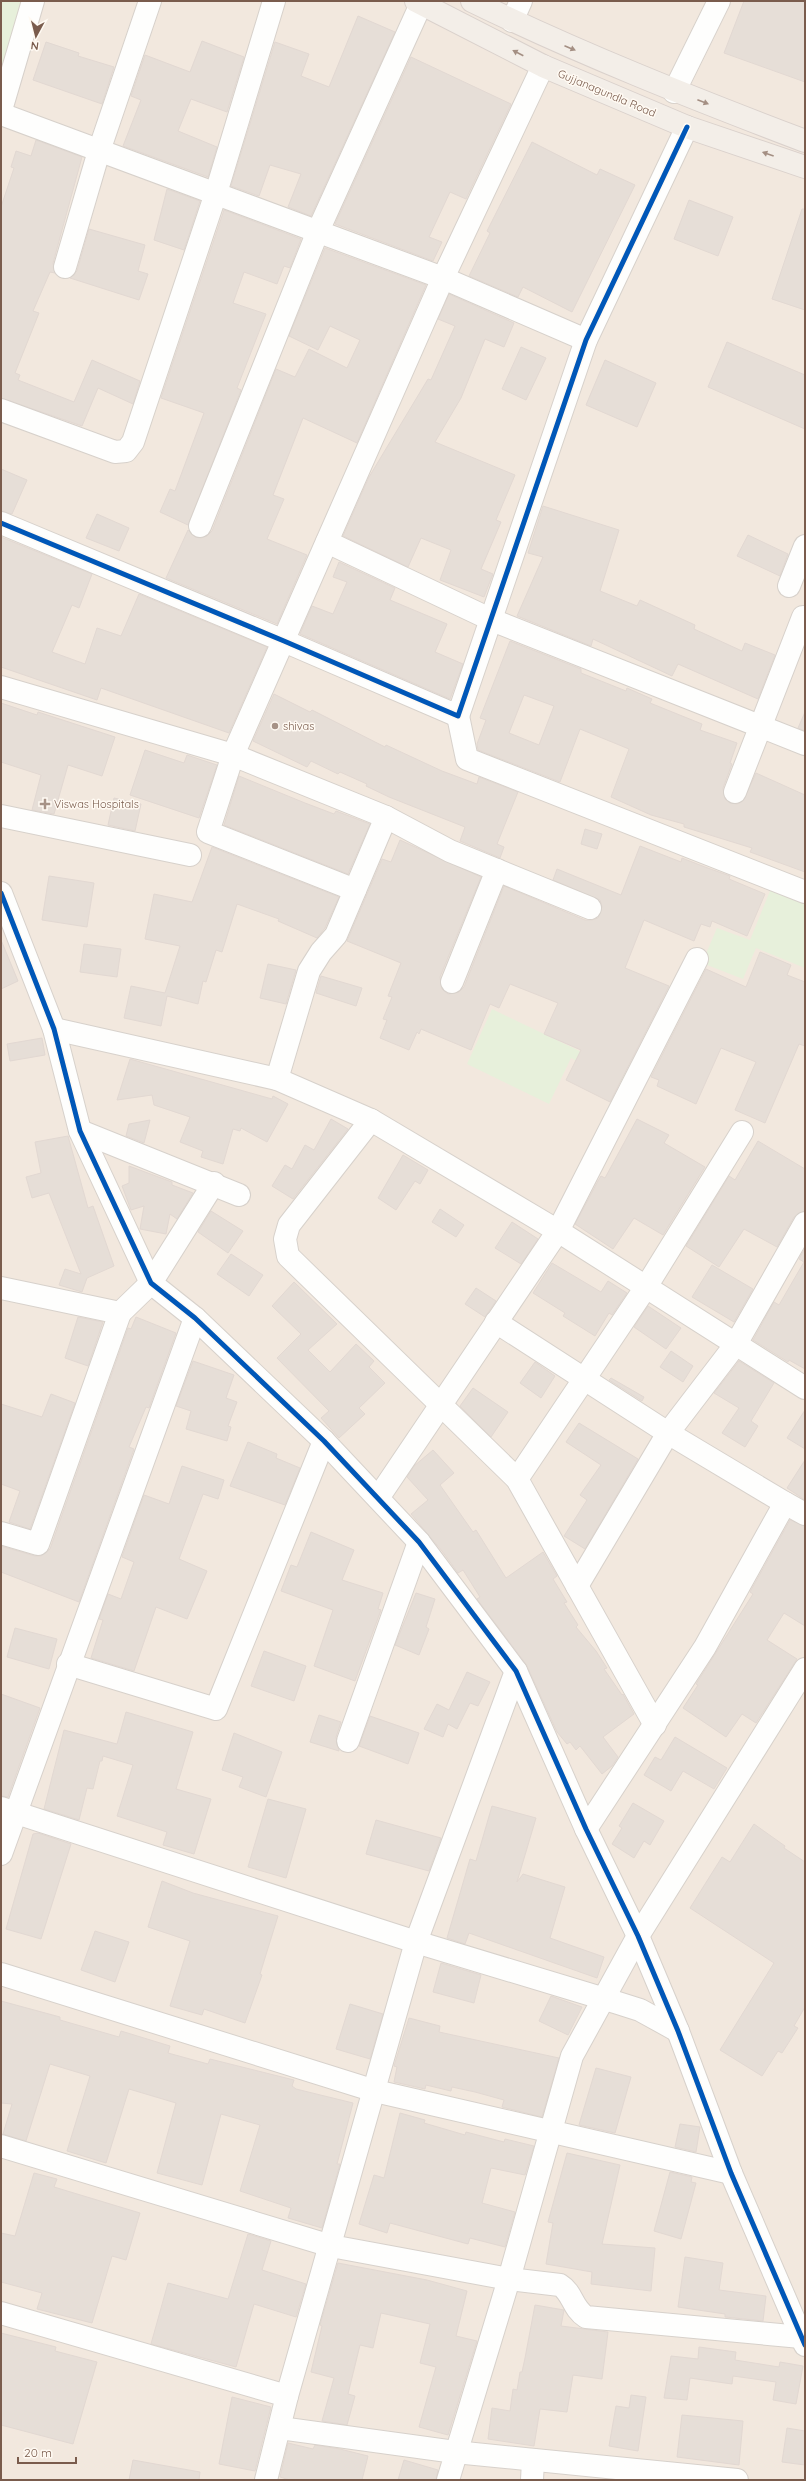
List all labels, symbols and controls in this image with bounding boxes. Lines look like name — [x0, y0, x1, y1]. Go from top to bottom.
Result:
north arrow — [16, 16, 56, 56]
text: N — [30, 38, 40, 53]
one-way arrow — [565, 45, 576, 51]
one-way arrow — [512, 50, 524, 56]
street label: Gujjanagundla Road — [556, 66, 658, 120]
one-way arrow — [698, 100, 710, 106]
one-way arrow — [762, 151, 774, 157]
place label: shivas — [283, 719, 314, 733]
marker: shivas — [270, 721, 280, 731]
place label: Viswas Hospitals — [54, 797, 139, 811]
marker: Viswas Hospitals — [39, 798, 51, 810]
scale bar — [18, 2439, 76, 2465]
text: 20 m — [24, 2445, 52, 2460]

